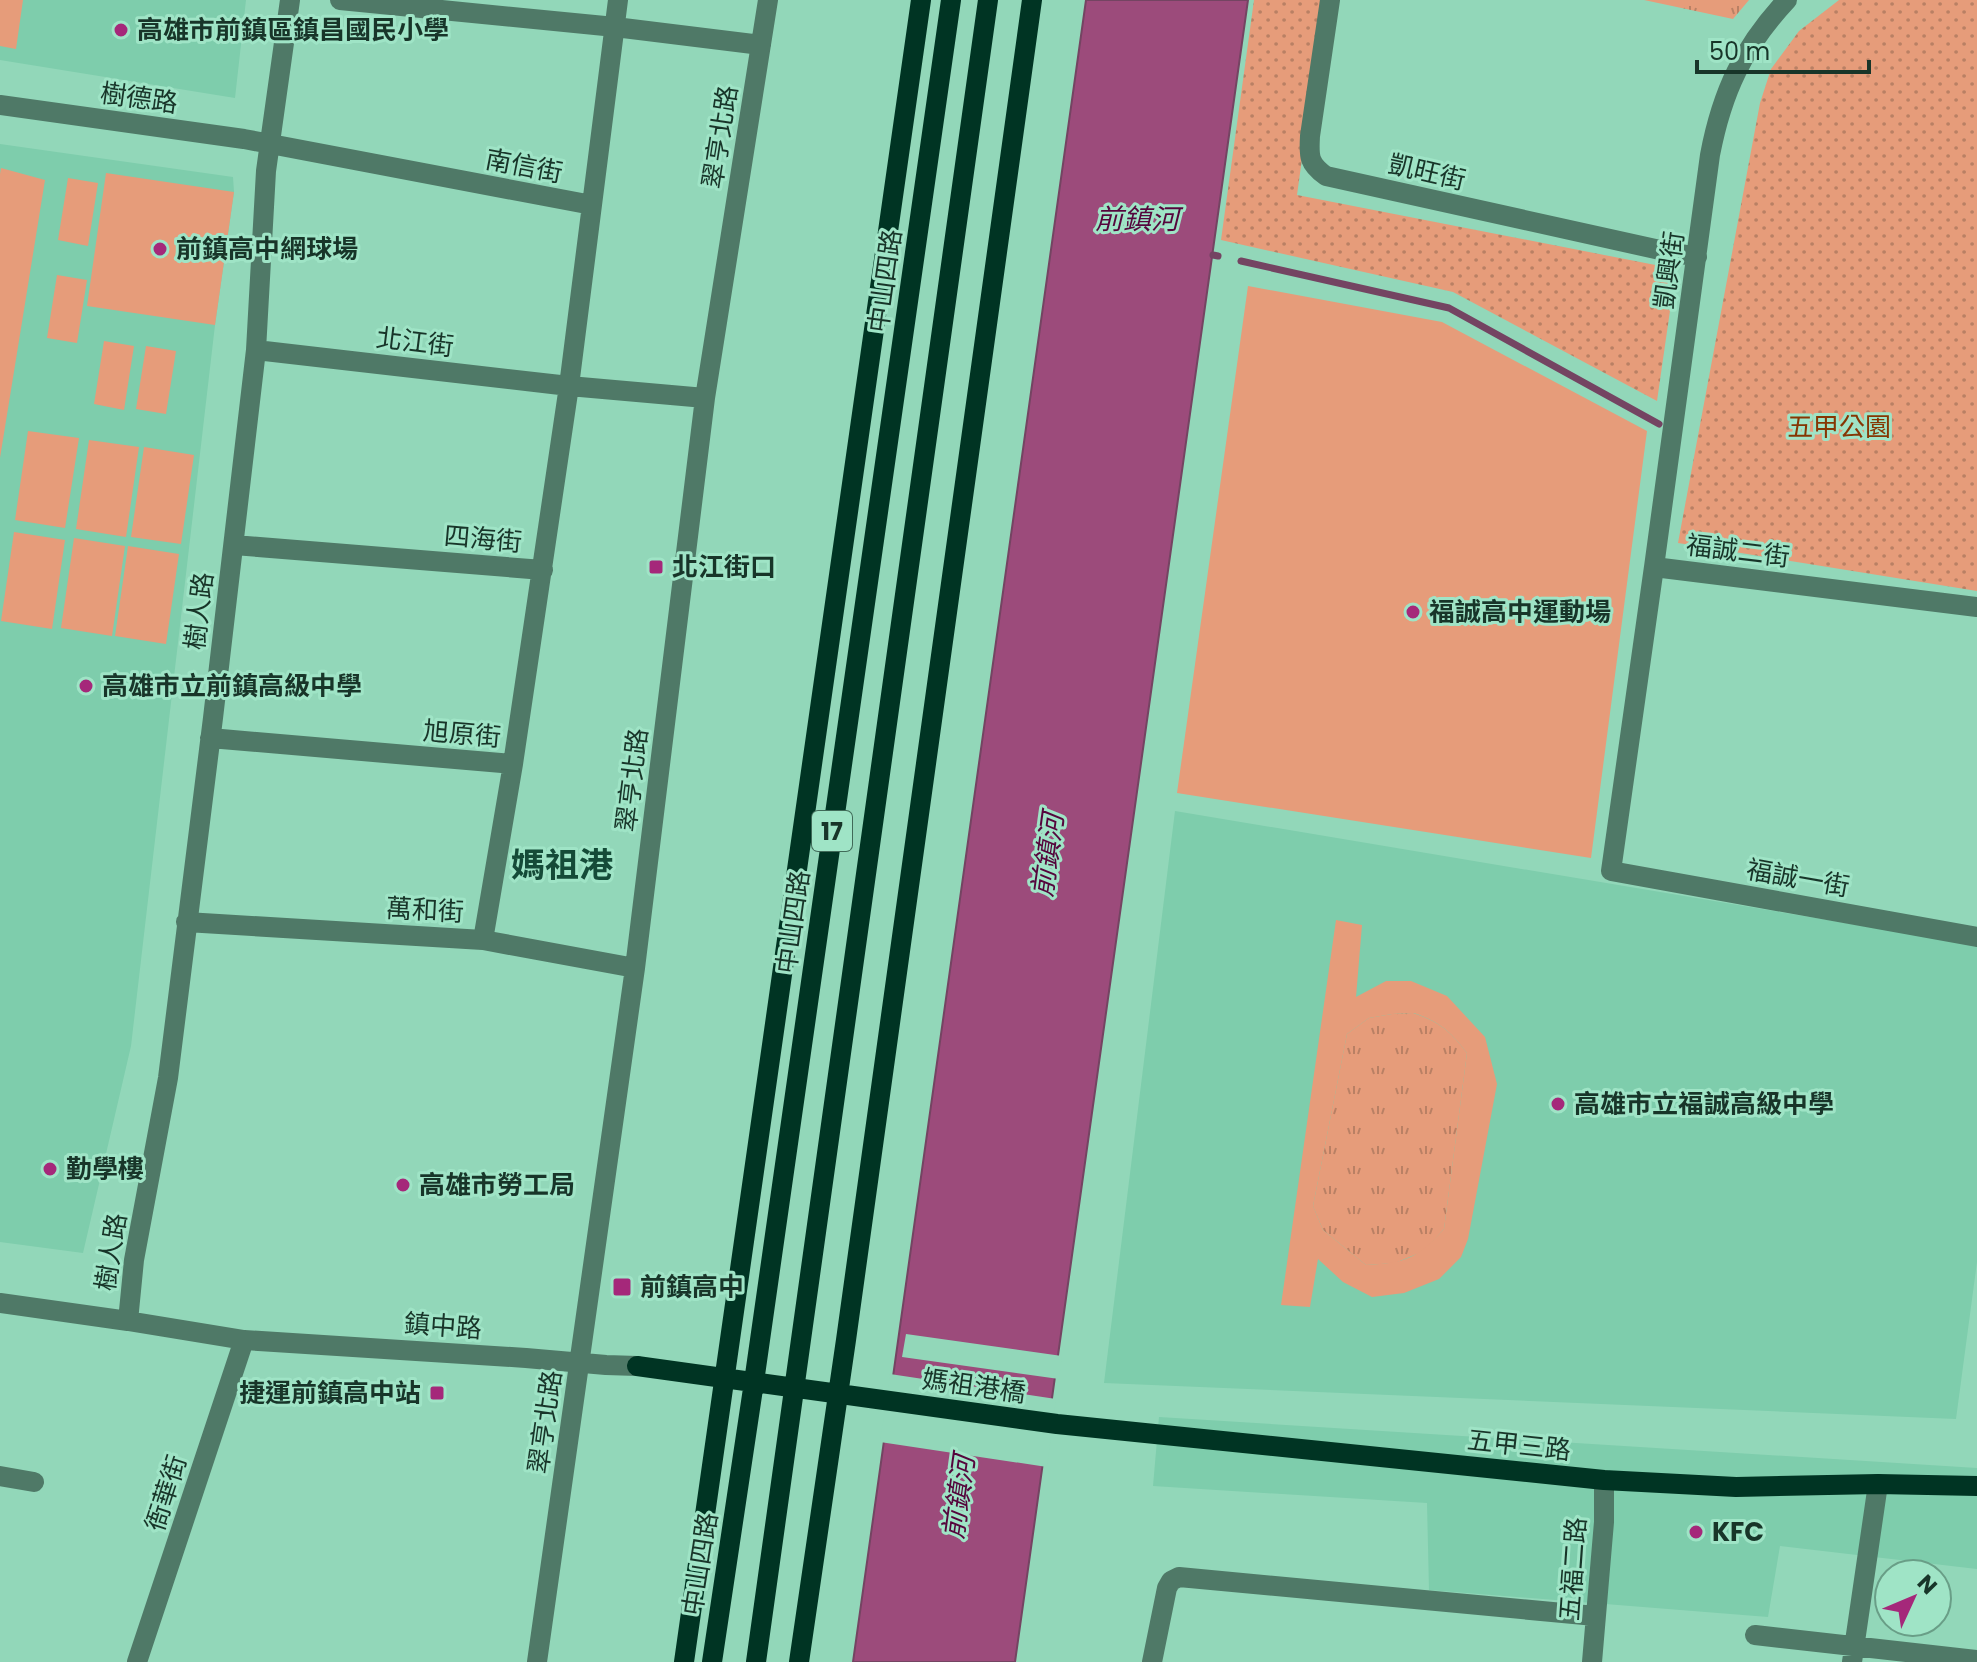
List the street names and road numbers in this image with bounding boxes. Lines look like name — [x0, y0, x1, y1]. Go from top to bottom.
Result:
street label: 樹德路 — [98, 75, 180, 121]
street label: 翠亨北路 — [694, 83, 746, 191]
street label: 南信街 — [482, 141, 566, 191]
street label: 凱旺街 — [1385, 146, 1469, 198]
street label: 中山四路 — [860, 227, 910, 335]
street label: 凱興街 — [1646, 229, 1692, 311]
street label: 北江街 — [374, 319, 456, 365]
street label: 四海街 — [443, 518, 523, 560]
street label: 福誠二街 — [1684, 527, 1792, 575]
street label: 樹人路 — [176, 570, 222, 652]
street label: 旭原街 — [422, 713, 502, 755]
street label: 翠亨北路 — [608, 726, 656, 834]
road number: 17 — [812, 811, 852, 851]
street label: 福誠一街 — [1744, 851, 1852, 905]
street label: 中山四路 — [768, 868, 818, 976]
street label: 萬和街 — [385, 890, 465, 930]
street label: 樹人路 — [87, 1211, 135, 1293]
street label: 鎮中路 — [403, 1305, 483, 1347]
street label: 媽祖港橋 — [920, 1361, 1028, 1411]
street label: 翠亨北路 — [520, 1368, 570, 1476]
street label: 五甲三路 — [1465, 1422, 1573, 1468]
street label: 衙華街 — [137, 1450, 195, 1536]
street label: 中山四路 — [674, 1510, 726, 1618]
street label: 五福二路 — [1551, 1516, 1595, 1622]

